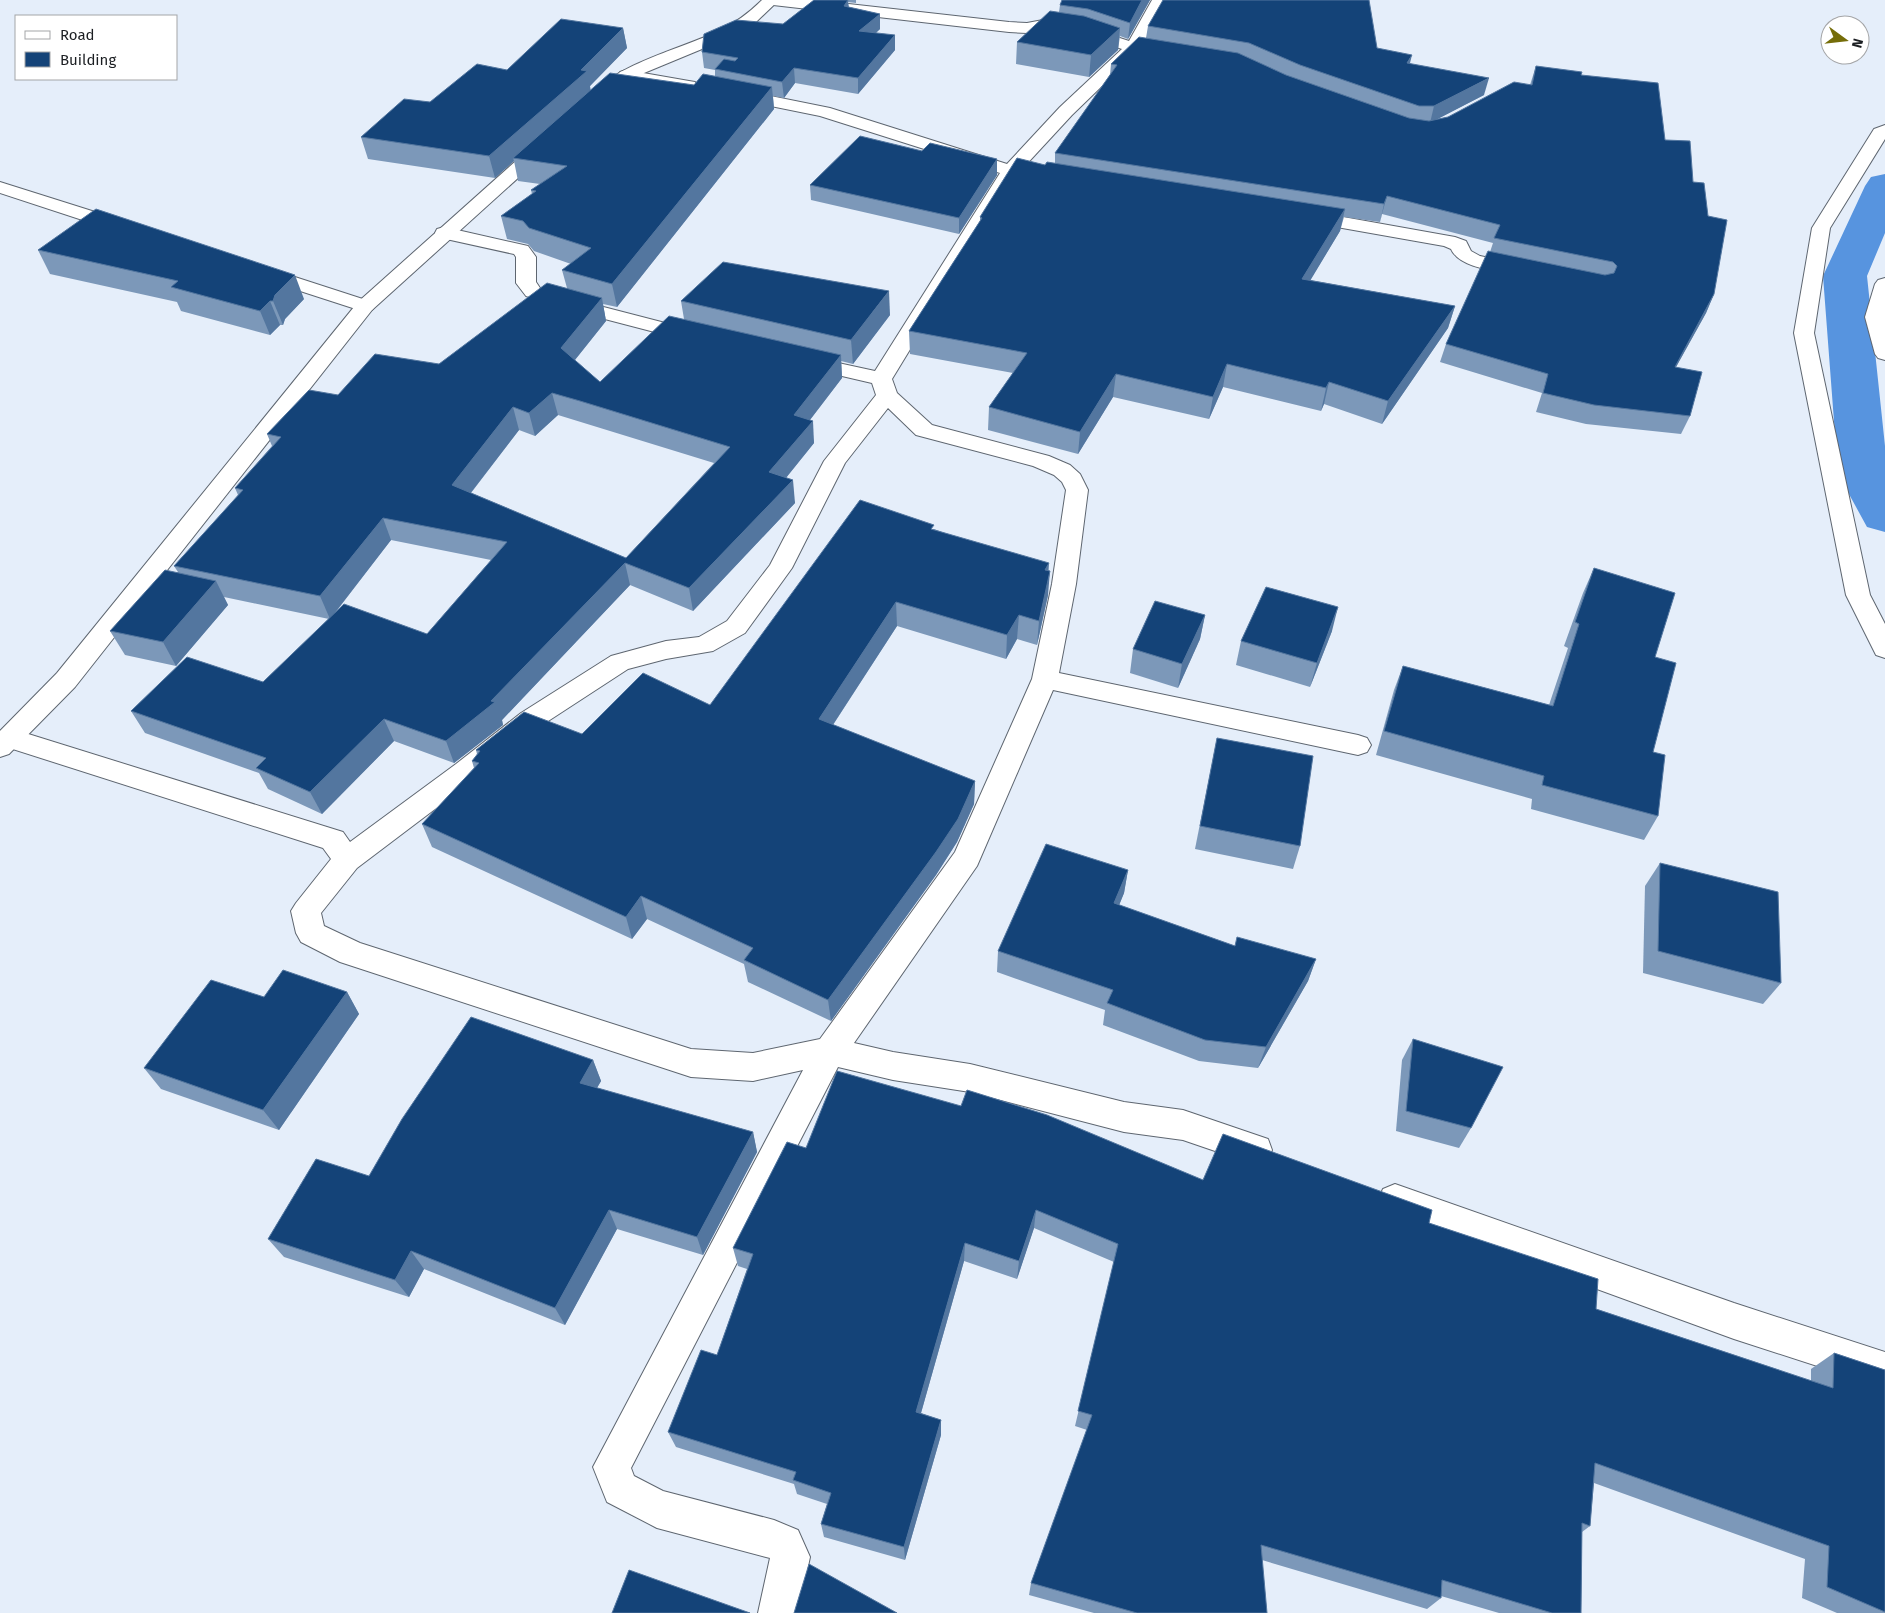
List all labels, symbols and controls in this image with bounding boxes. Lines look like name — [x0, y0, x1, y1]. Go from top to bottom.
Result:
legend — [15, 15, 178, 80]
north arrow — [1820, 15, 1870, 65]
text: Road — [60, 26, 95, 44]
text: N — [1848, 37, 1866, 50]
text: Building — [60, 51, 116, 69]

